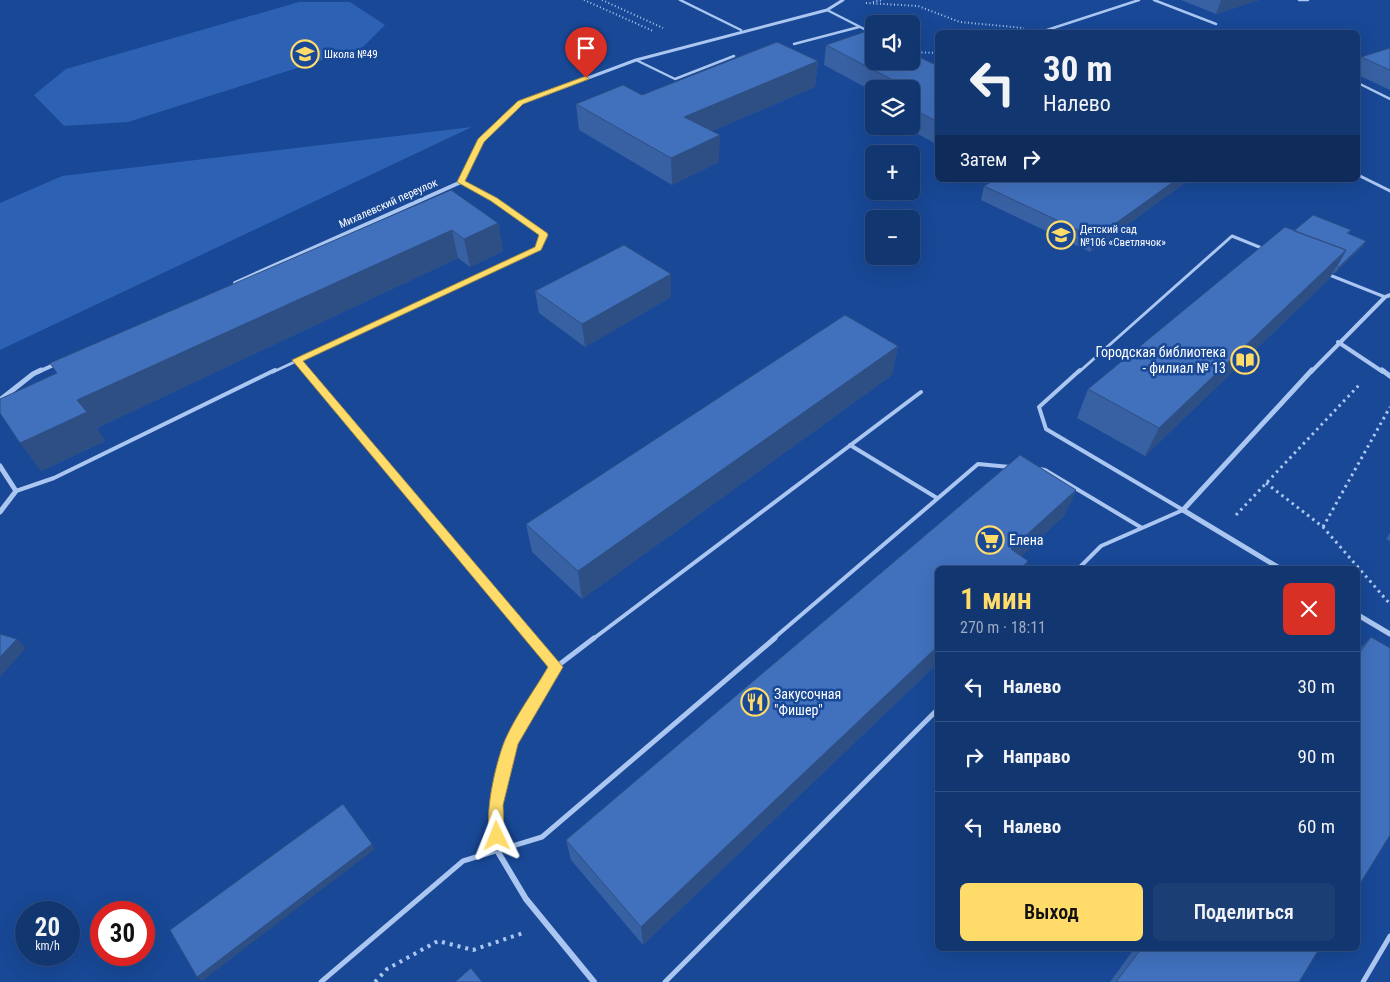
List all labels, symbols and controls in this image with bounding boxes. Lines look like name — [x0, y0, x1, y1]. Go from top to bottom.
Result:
map controls — [865, 15, 920, 265]
button: sound — [865, 15, 920, 70]
pin — [565, 27, 607, 78]
icon: arrive — [572, 34, 600, 62]
school or university icon: Школа №49 — [290, 39, 320, 69]
place label: Школа №49 — [324, 48, 378, 61]
text: 30 m — [1043, 49, 1112, 90]
icon: left — [960, 50, 1025, 115]
button: layers — [865, 80, 920, 135]
text: Налево — [1043, 91, 1111, 116]
button: + — [865, 145, 920, 200]
icon: right — [1017, 145, 1045, 173]
text: Затем — [960, 148, 1007, 171]
street label: Михалевский переулок — [337, 176, 440, 231]
button: − — [865, 210, 920, 265]
school or university icon: Детский сад №106 «Светлячок» — [1046, 220, 1076, 250]
place label: Детский сад №106 «Светлячок» — [1080, 223, 1166, 249]
place label: Городская библиотека - филиал № 13 — [1095, 344, 1226, 376]
library icon: Городская библиотека - филиал № 13 — [1230, 345, 1260, 375]
supermarket icon: Елена — [975, 525, 1005, 555]
place label: Елена — [1009, 532, 1044, 548]
text: 1 мин — [960, 581, 1032, 616]
button: close — [1283, 583, 1335, 635]
text: 270 m · 18:11 — [960, 618, 1046, 637]
icon: left — [960, 673, 988, 701]
text: Налево — [1003, 675, 1061, 698]
text: 30 m — [1298, 675, 1335, 698]
place label: Закусочная "Фишер" — [774, 686, 841, 718]
restaurant icon: Закусочная "Фишер" — [740, 687, 770, 717]
icon: right — [960, 743, 988, 771]
text: Направо — [1003, 745, 1070, 768]
text: 90 m — [1298, 745, 1335, 768]
position arrow — [470, 809, 522, 861]
icon: left — [960, 813, 988, 841]
text: Налево — [1003, 815, 1061, 838]
text: 60 m — [1298, 815, 1335, 838]
button: Выход — [960, 883, 1143, 941]
button: Поделиться — [1153, 883, 1335, 941]
speed limit sign: 30 — [90, 901, 155, 966]
text: 20 — [35, 913, 60, 942]
text: km/h — [35, 939, 60, 953]

